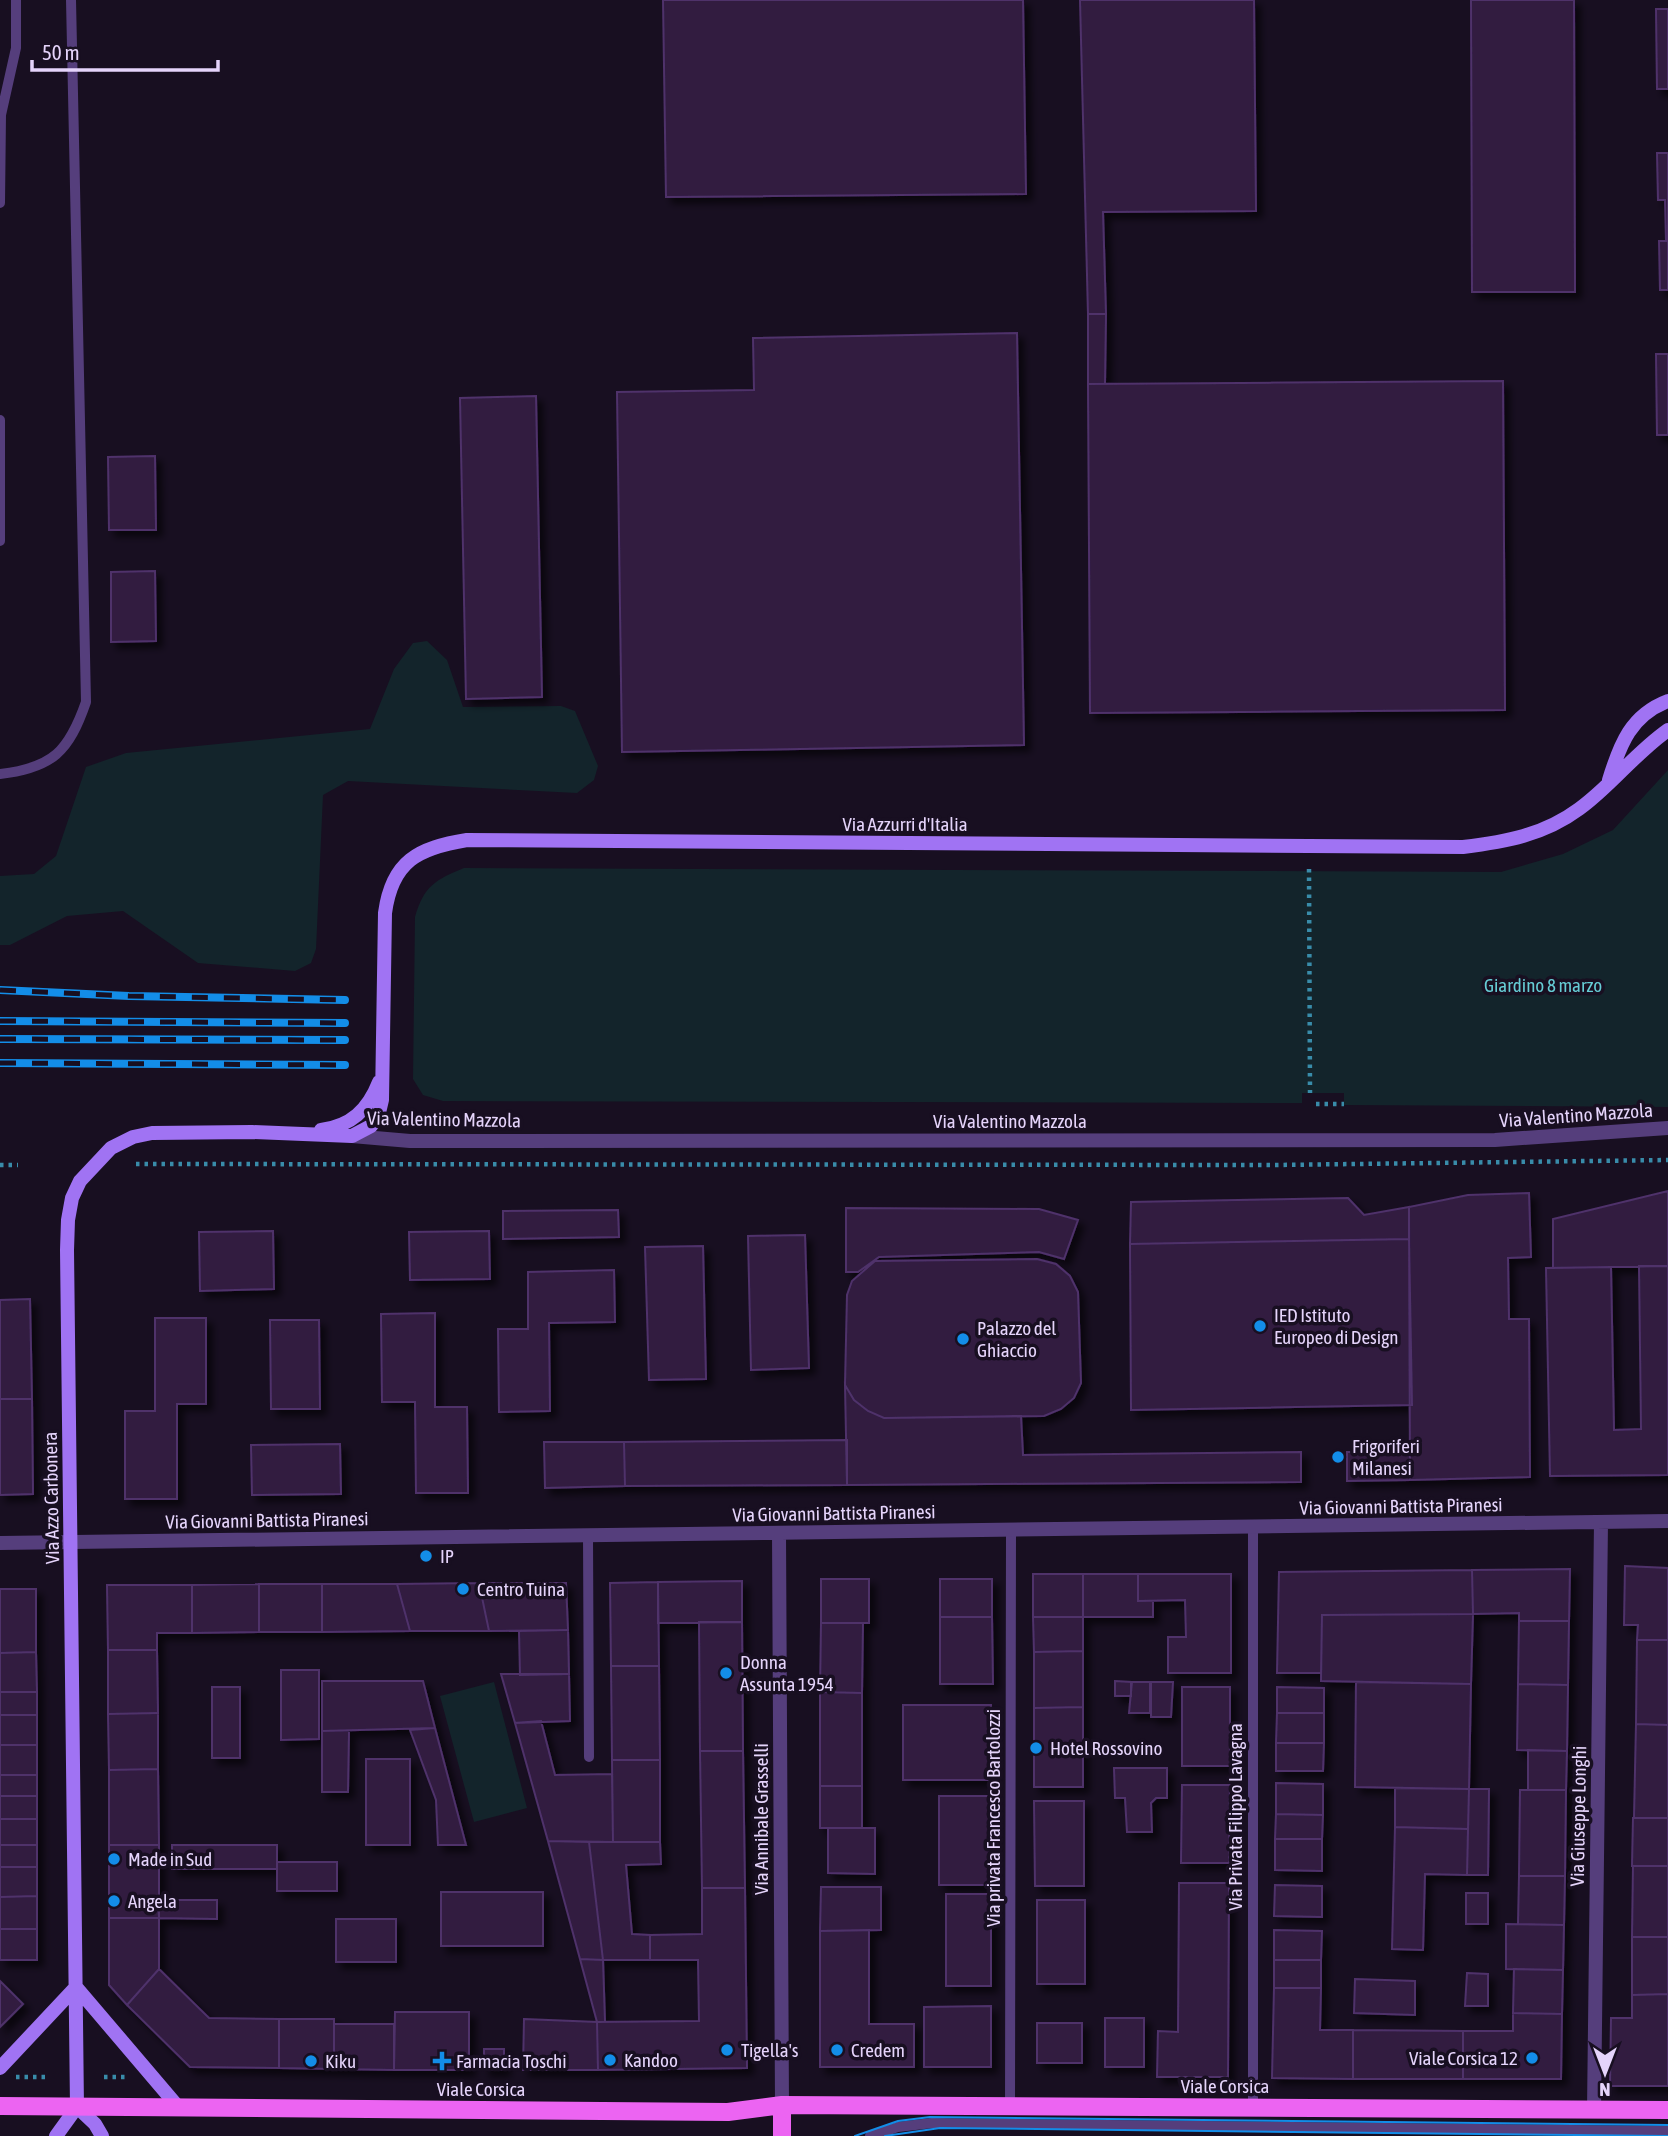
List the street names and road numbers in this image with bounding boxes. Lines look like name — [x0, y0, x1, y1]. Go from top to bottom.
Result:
street label: Via Azzurri d'Italia — [843, 813, 967, 835]
street label: Via Valentino Mazzola — [1499, 1099, 1653, 1131]
street label: Via Valentino Mazzola — [367, 1107, 521, 1131]
street label: Via Valentino Mazzola — [933, 1110, 1087, 1132]
street label: Via Azzo Carbonera — [39, 1432, 63, 1564]
street label: Via Giovanni Battista Piranesi — [1299, 1493, 1503, 1519]
street label: Via Giovanni Battista Piranesi — [732, 1500, 936, 1526]
street label: Via Giovanni Battista Piranesi — [165, 1507, 369, 1533]
street label: Via privata Francesco Bartolozzi — [982, 1709, 1004, 1927]
street label: Via Privata Filippo Lavagna — [1224, 1723, 1246, 1911]
street label: Via Annibale Grasselli — [750, 1743, 772, 1895]
street label: Via Giuseppe Longhi — [1566, 1746, 1590, 1886]
street label: Viale Corsica — [1181, 2075, 1269, 2097]
street label: Viale Corsica — [437, 2078, 525, 2100]

